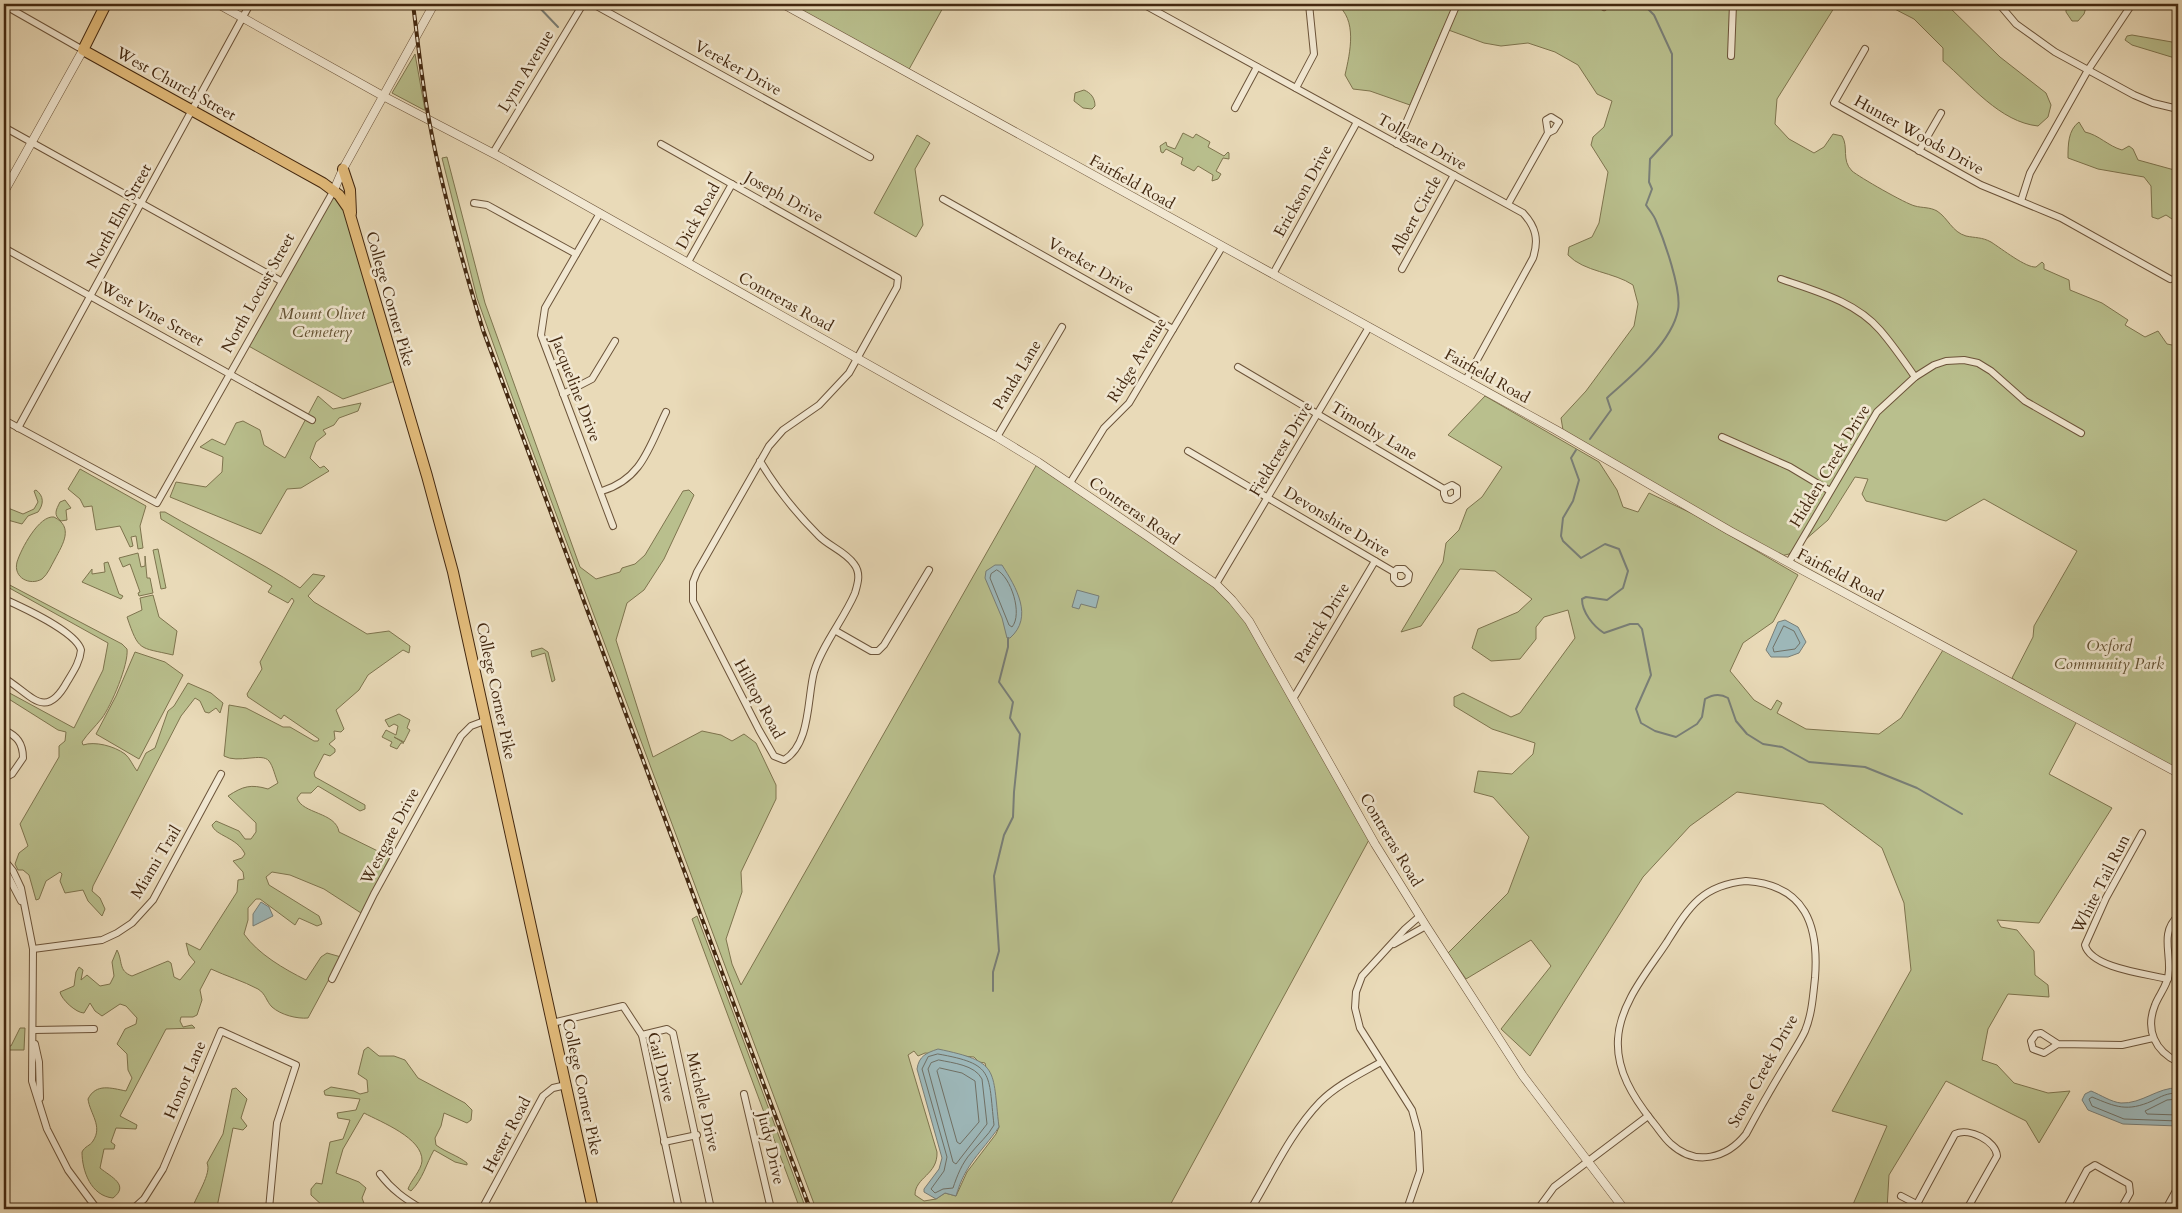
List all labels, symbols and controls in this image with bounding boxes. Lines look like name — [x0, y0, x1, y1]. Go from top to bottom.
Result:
street label: Lynn Avenue — [493, 26, 559, 116]
street label: Vereker Drive — [690, 35, 786, 101]
street label: West Church Street — [111, 41, 240, 126]
street label: Hunter Woods Drive — [1850, 90, 1988, 180]
street label: Tollgate Drive — [1373, 108, 1471, 176]
street label: Erickson Drive — [1269, 141, 1337, 241]
street label: Fairfield Road — [1085, 149, 1179, 215]
street label: North Elm Street — [81, 160, 157, 272]
street label: Joseph Drive — [739, 165, 827, 228]
street label: Albert Circle — [1385, 171, 1447, 259]
street label: Dick Road — [671, 178, 726, 253]
street label: North Locust Street — [216, 229, 300, 357]
street label: College Corner Pike — [360, 229, 420, 369]
street label: Vereker Drive — [1044, 232, 1138, 300]
street label: Contreras Road — [734, 267, 838, 337]
street label: West Vine Street — [95, 276, 208, 352]
park label: Mount Olivet Cemetery — [279, 303, 366, 343]
street label: Ridge Avenue — [1102, 313, 1172, 407]
street label: Jacqueline Drive — [545, 331, 606, 445]
street label: Panda Lane — [987, 336, 1047, 414]
street label: Fairfield Road — [1440, 343, 1534, 409]
street label: Timothy Lane — [1326, 396, 1422, 466]
street label: Fieldcrest Drive — [1244, 397, 1318, 501]
street label: Hidden Creek Drive — [1785, 400, 1875, 532]
street label: Contreras Road — [1084, 472, 1184, 551]
street label: Devonshire Drive — [1280, 481, 1394, 563]
street label: Fairfield Road — [1793, 543, 1887, 607]
street label: Patrick Drive — [1289, 578, 1355, 668]
street label: College Corner Pike — [471, 620, 521, 762]
park label: Oxford Community Park — [2054, 635, 2164, 675]
street label: Hilltop Road — [729, 655, 790, 743]
street label: Westgate Drive — [355, 784, 425, 889]
street label: Contreras Road — [1354, 789, 1428, 891]
street label: Miami Trail — [125, 821, 187, 903]
street label: White Tail Run — [2066, 831, 2135, 938]
street label: Stone Creek Drive — [1723, 1010, 1803, 1132]
street label: College Corner Pike — [557, 1016, 607, 1158]
street label: Gail Drive — [642, 1030, 680, 1104]
street label: Honor Lane — [159, 1038, 211, 1122]
street label: Michelle Drive — [681, 1050, 725, 1154]
street label: Hester Road — [478, 1092, 537, 1177]
street label: Judy Drive — [751, 1107, 790, 1187]

